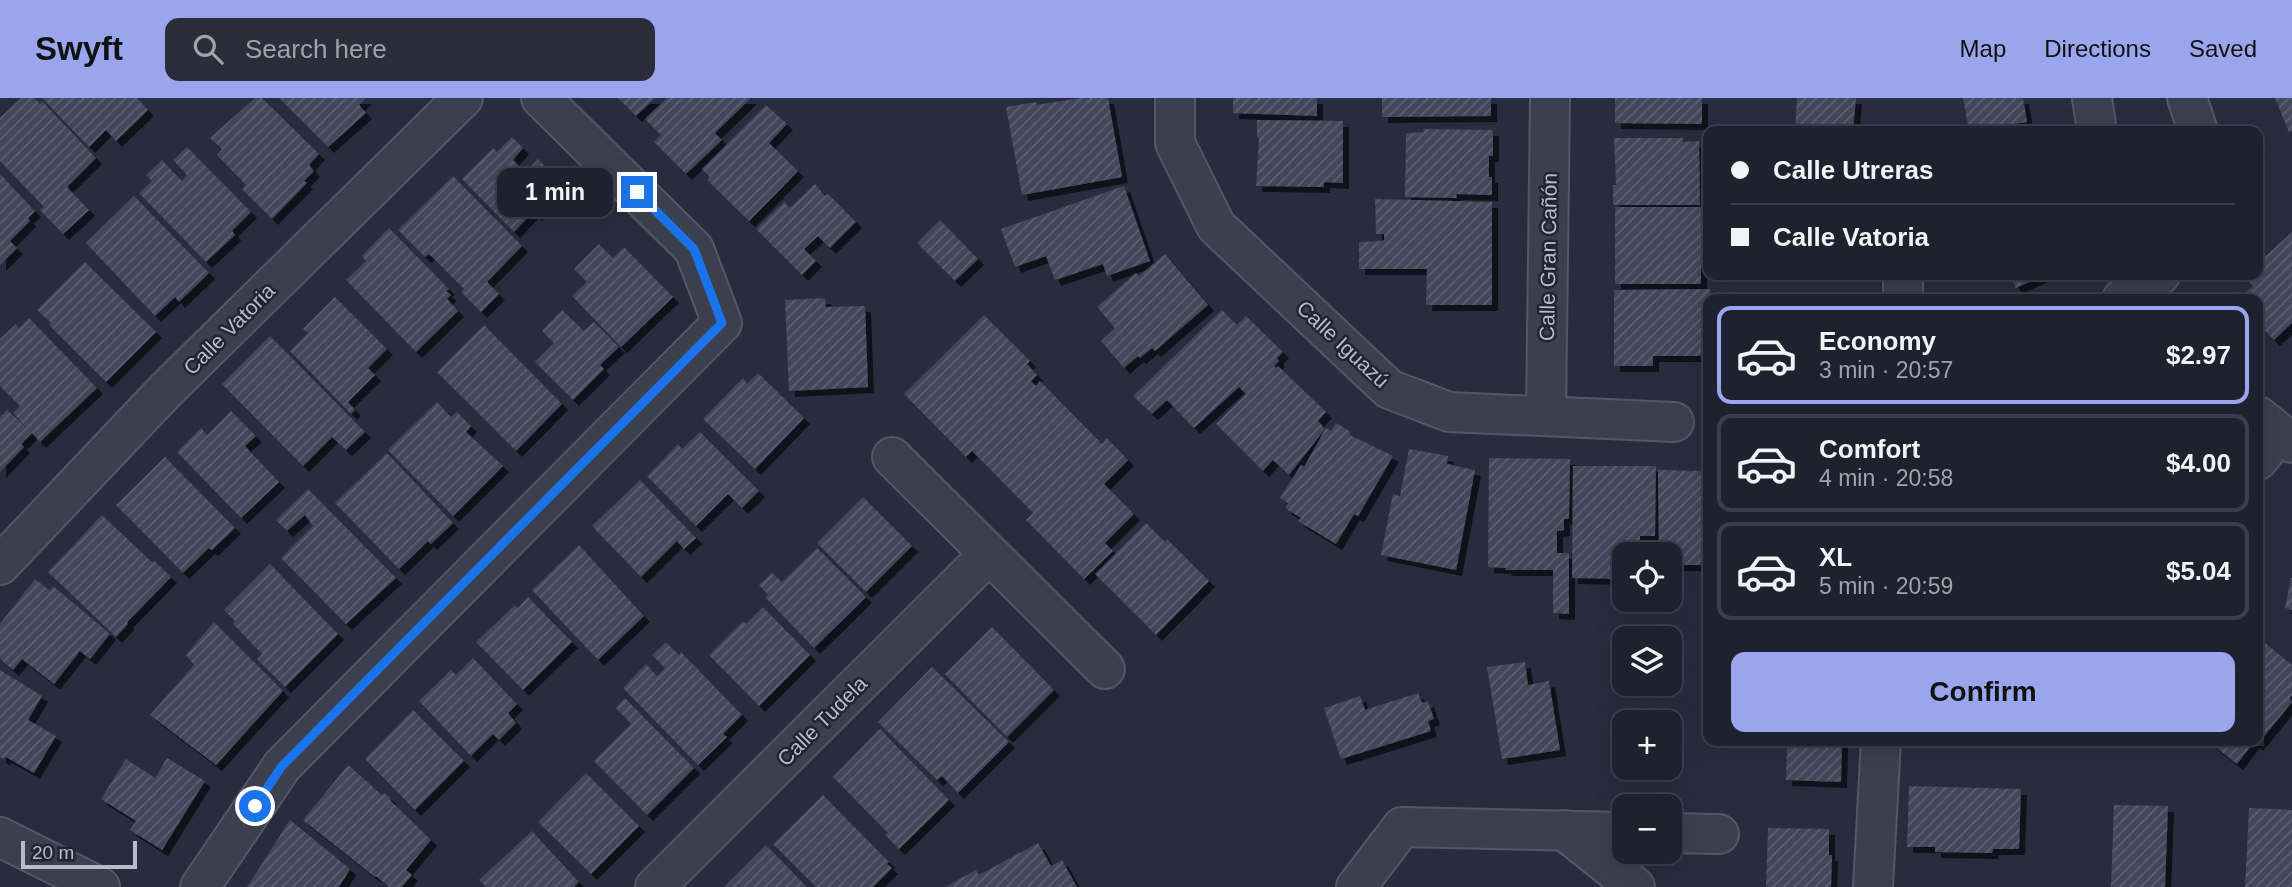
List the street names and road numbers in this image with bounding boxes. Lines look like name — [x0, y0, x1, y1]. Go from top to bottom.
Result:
street label: Calle Gran Cañón — [1535, 173, 1561, 341]
street label: Calle Vatoria — [179, 279, 279, 379]
street label: Calle Iguazú — [1292, 296, 1394, 392]
street label: Calle Tudela — [773, 671, 872, 770]

